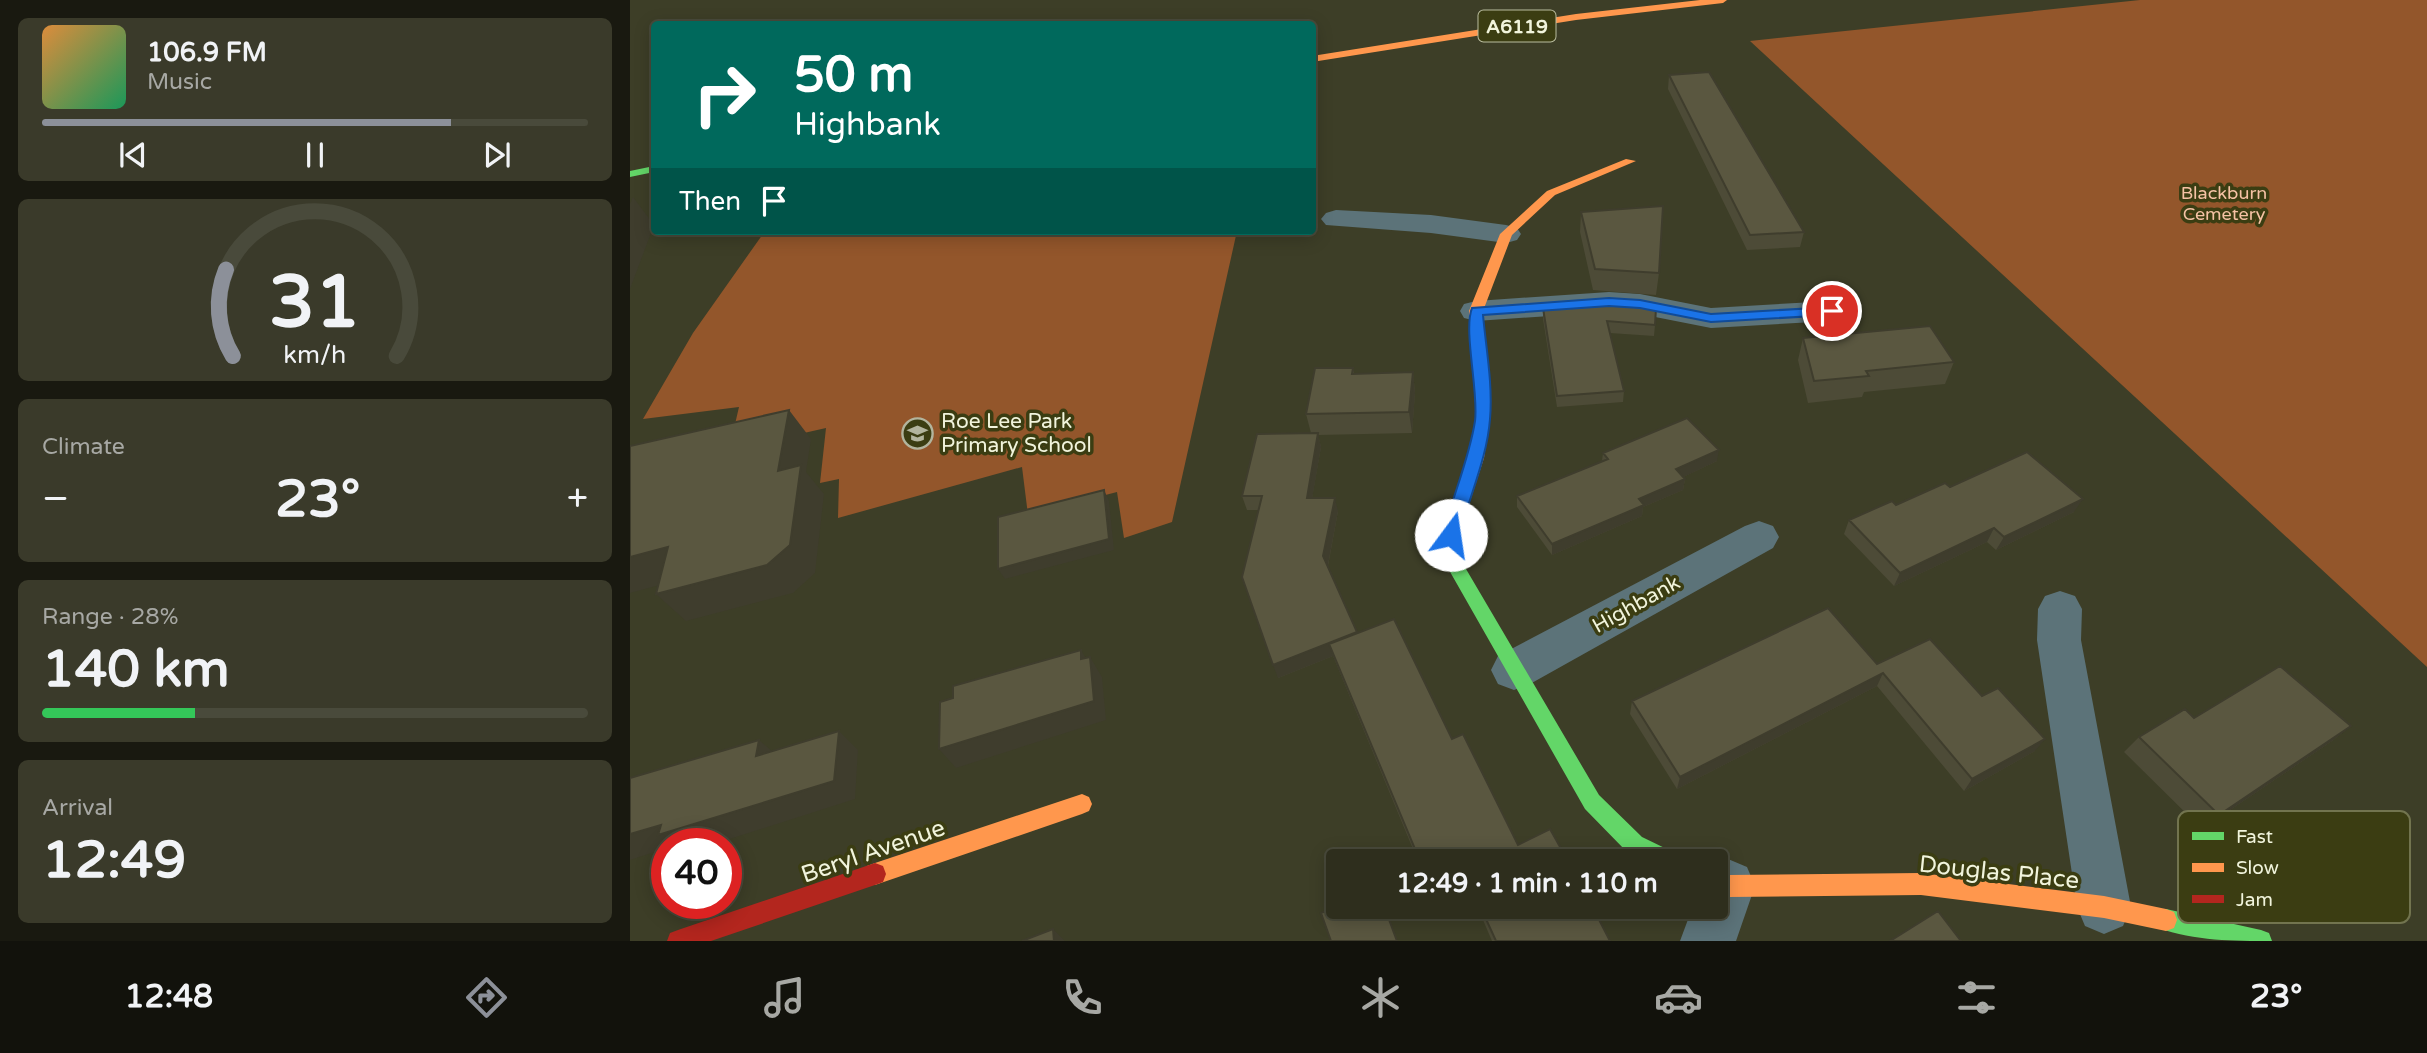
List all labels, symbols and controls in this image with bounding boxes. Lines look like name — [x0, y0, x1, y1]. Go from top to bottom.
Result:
road number: A6119 — [1478, 10, 1556, 42]
text: 106.9 FM — [147, 37, 267, 68]
text: 50 m — [794, 46, 913, 105]
icon: right — [679, 49, 770, 140]
text: Music — [147, 68, 212, 96]
text: Highbank — [794, 106, 941, 144]
icon: previous — [114, 136, 152, 174]
icon: pause — [296, 136, 334, 174]
icon: next — [478, 136, 516, 174]
icon: arrive — [755, 182, 793, 220]
park label: Blackburn Cemetery — [2181, 182, 2267, 225]
text: Then — [679, 186, 741, 217]
text: 31 — [269, 259, 361, 347]
pin — [1802, 281, 1862, 341]
icon: arrive — [1813, 292, 1851, 330]
text: km/h — [284, 340, 346, 370]
place label: Roe Lee Park Primary School — [941, 409, 1092, 458]
school or university icon: Roe Lee Park Primary School — [901, 416, 935, 450]
text: Climate — [42, 433, 125, 461]
text: 23° — [275, 468, 360, 531]
text: − — [42, 476, 69, 522]
text: + — [567, 476, 588, 522]
position arrow — [1414, 498, 1488, 572]
street label: Highbank — [1588, 570, 1684, 639]
text: Range · 28% — [42, 603, 178, 631]
text: 140 km — [42, 638, 230, 701]
text: Arrival — [42, 794, 113, 822]
legend — [2178, 811, 2410, 923]
street label: Beryl Avenue — [797, 813, 949, 890]
text: Fast — [2236, 826, 2273, 848]
speed limit sign: 40 — [651, 828, 742, 919]
text: 12:49 — [42, 829, 186, 892]
street label: Douglas Place — [1917, 850, 2080, 895]
text: Slow — [2236, 857, 2279, 879]
text: 12:49 · 1 min · 110 m — [1396, 868, 1658, 899]
text: Jam — [2236, 889, 2273, 911]
icon: directions — [462, 973, 511, 1022]
icon: music — [760, 973, 809, 1022]
icon: phone — [1058, 973, 1107, 1022]
icon: climate — [1356, 973, 1405, 1022]
icon: car — [1654, 973, 1703, 1022]
icon: filters — [1952, 973, 2001, 1022]
text: 12:48 — [124, 978, 213, 1016]
text: 23° — [2250, 978, 2302, 1016]

